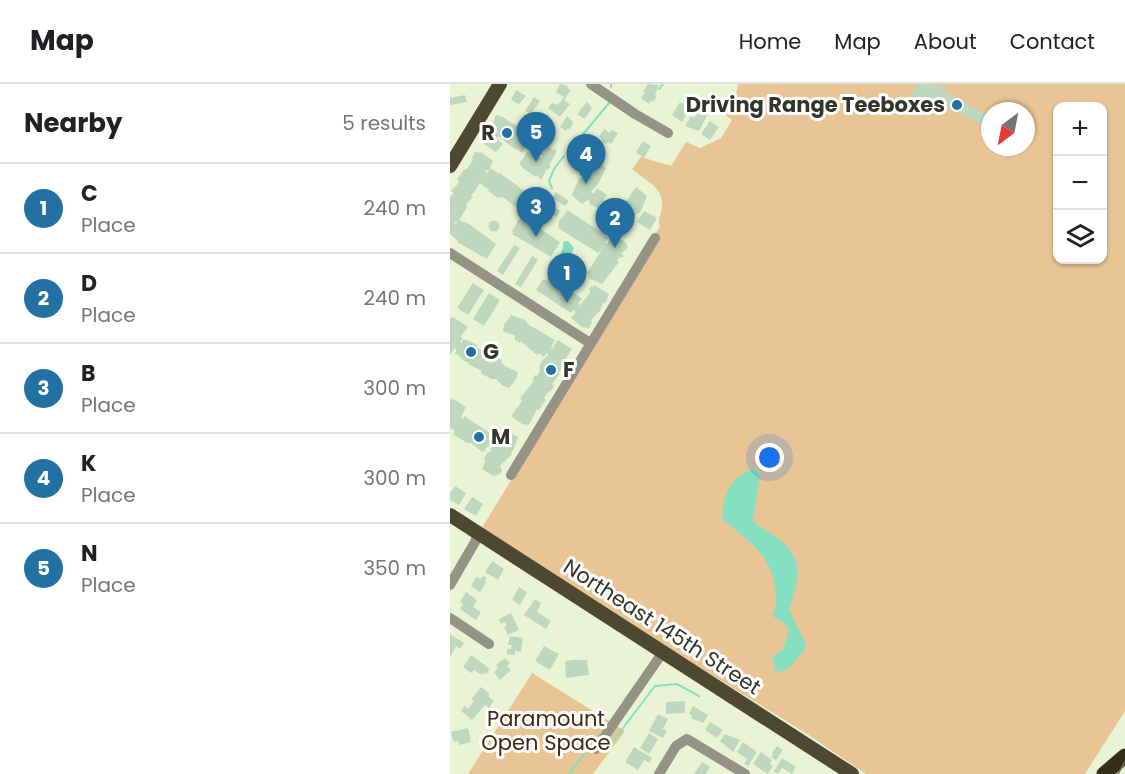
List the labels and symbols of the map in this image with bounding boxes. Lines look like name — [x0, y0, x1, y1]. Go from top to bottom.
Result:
place label: Driving Range Teeboxes — [686, 90, 945, 119]
marker: Driving Range Teeboxes — [950, 98, 964, 112]
north arrow — [981, 102, 1035, 156]
pin: 5 — [516, 112, 556, 162]
place label: R — [481, 118, 495, 147]
marker: R — [500, 126, 514, 140]
pin: 4 — [566, 135, 606, 184]
pin: 3 — [516, 188, 556, 237]
pin: 2 — [596, 198, 634, 248]
pin: 1 — [548, 254, 586, 303]
place label: G — [483, 337, 499, 366]
marker: G — [464, 345, 478, 359]
place label: F — [563, 355, 575, 384]
marker: F — [544, 363, 558, 377]
place label: M — [491, 422, 510, 451]
marker: M — [472, 430, 486, 444]
your location — [755, 443, 784, 472]
street label: Northeast 145th Street — [558, 552, 767, 701]
park label: Paramount Open Space — [481, 704, 611, 757]

